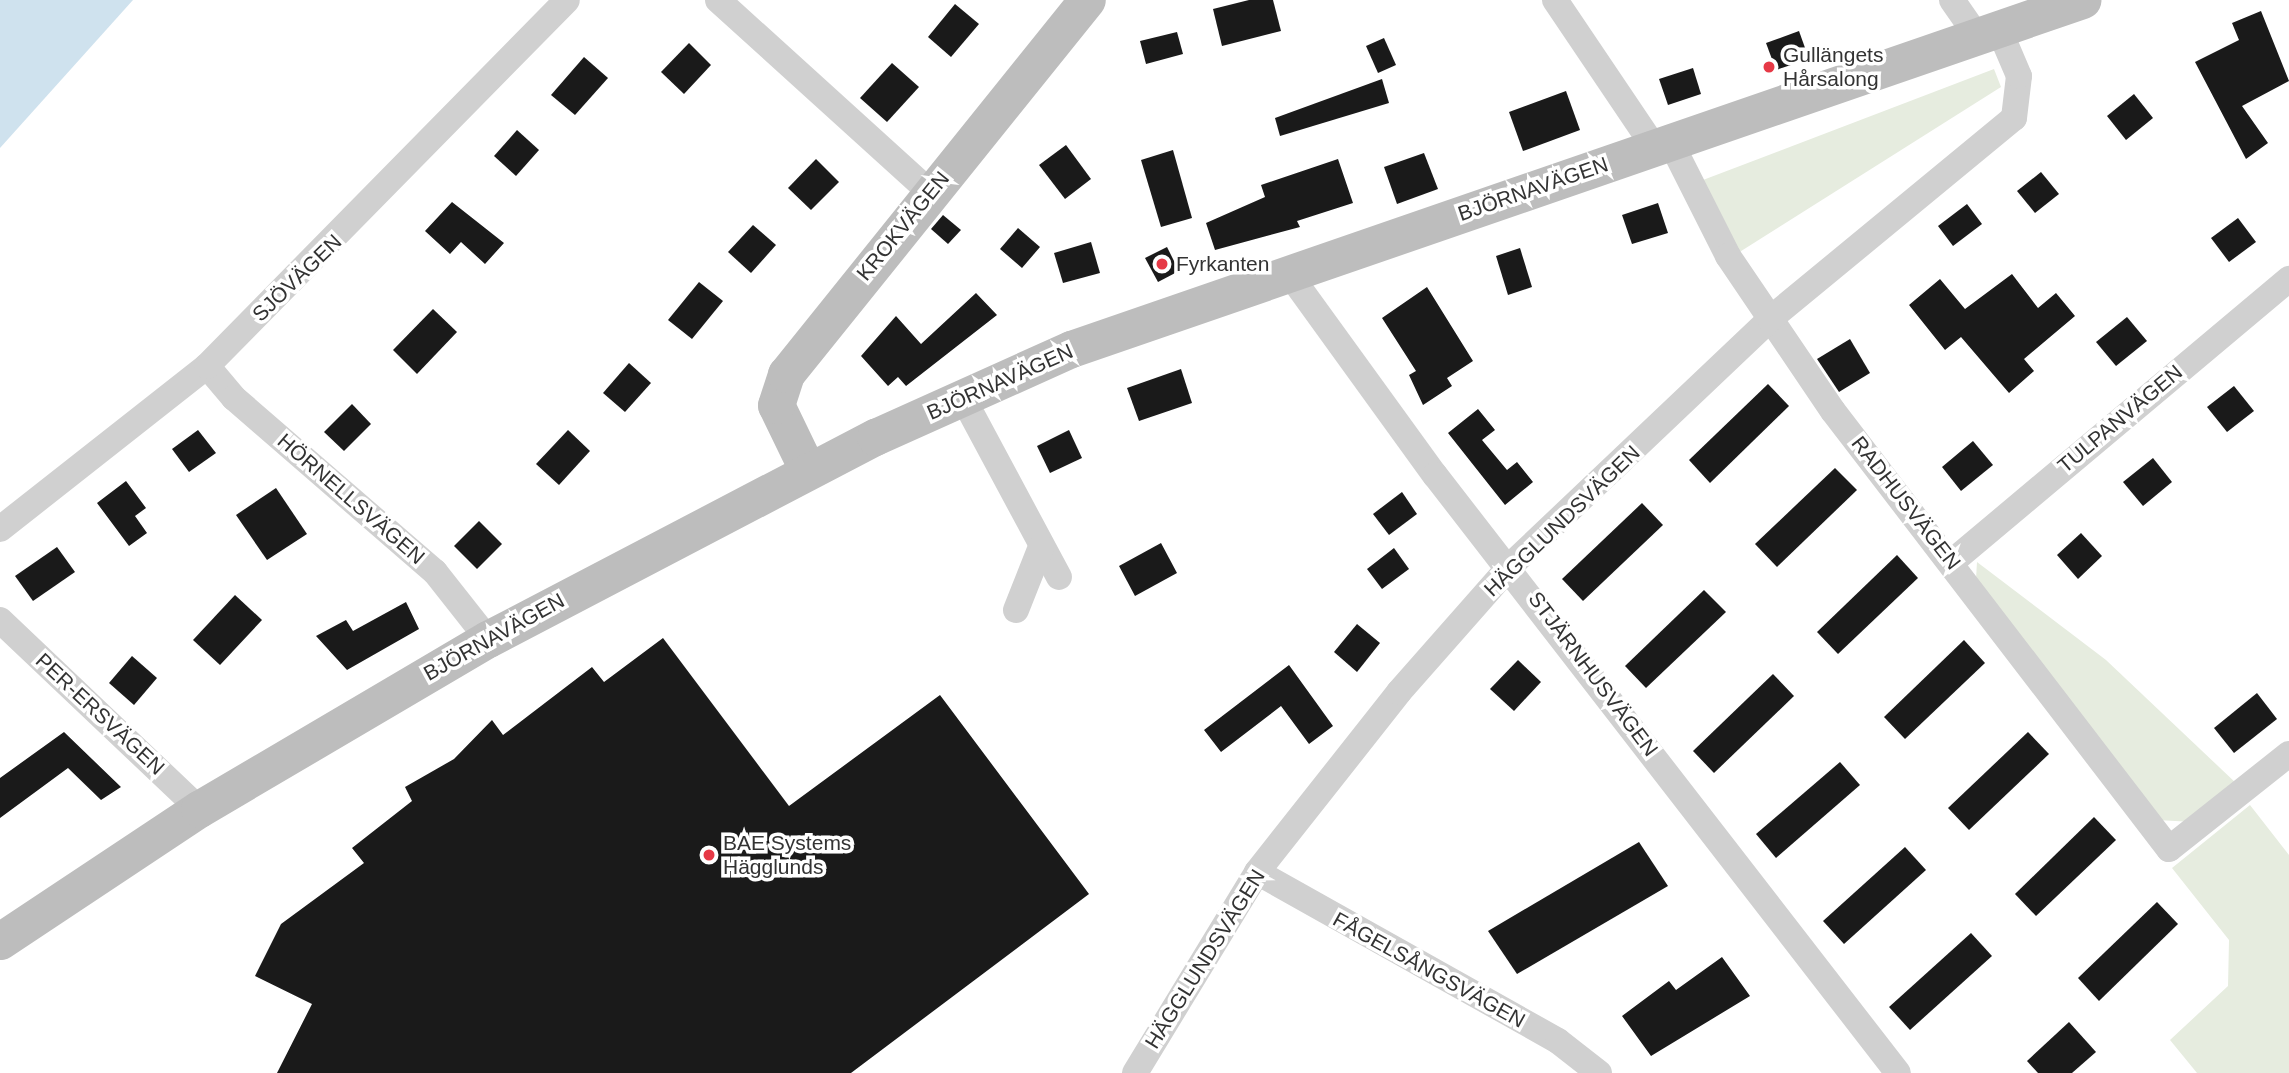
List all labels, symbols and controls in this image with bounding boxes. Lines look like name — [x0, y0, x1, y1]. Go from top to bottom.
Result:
place label: Gullängets Hårsalong — [1783, 42, 1883, 92]
marker: Gullängets Hårsalong — [1761, 59, 1777, 75]
street label: BJÖRNAVÄGEN — [1455, 152, 1611, 226]
street label: KROKVÄGEN — [851, 166, 955, 286]
street label: SJÖVÄGEN — [247, 229, 347, 327]
place label: Fyrkanten — [1176, 251, 1269, 277]
marker: Fyrkanten — [1154, 256, 1170, 272]
street label: BJÖRNAVÄGEN — [923, 339, 1077, 425]
street label: TULPANVÄGEN — [2053, 360, 2187, 478]
street label: HÖRNELLSVÄGEN — [272, 428, 430, 570]
street label: RADHUSVÄGEN — [1846, 431, 1966, 575]
street label: HÄGGLUNDSVÄGEN — [1479, 440, 1645, 602]
street label: STJÄRNHUSVÄGEN — [1523, 587, 1663, 761]
street label: BJÖRNAVÄGEN — [419, 588, 569, 686]
street label: PER-ERSVÄGEN — [30, 648, 170, 780]
place label: BAE Systems Hägglunds — [723, 830, 851, 880]
marker: BAE Systems Hägglunds — [701, 847, 717, 863]
street label: HÄGGLUNDSVÄGEN — [1140, 865, 1270, 1053]
street label: FÅGELSÅNGSVÄGEN — [1328, 907, 1530, 1033]

